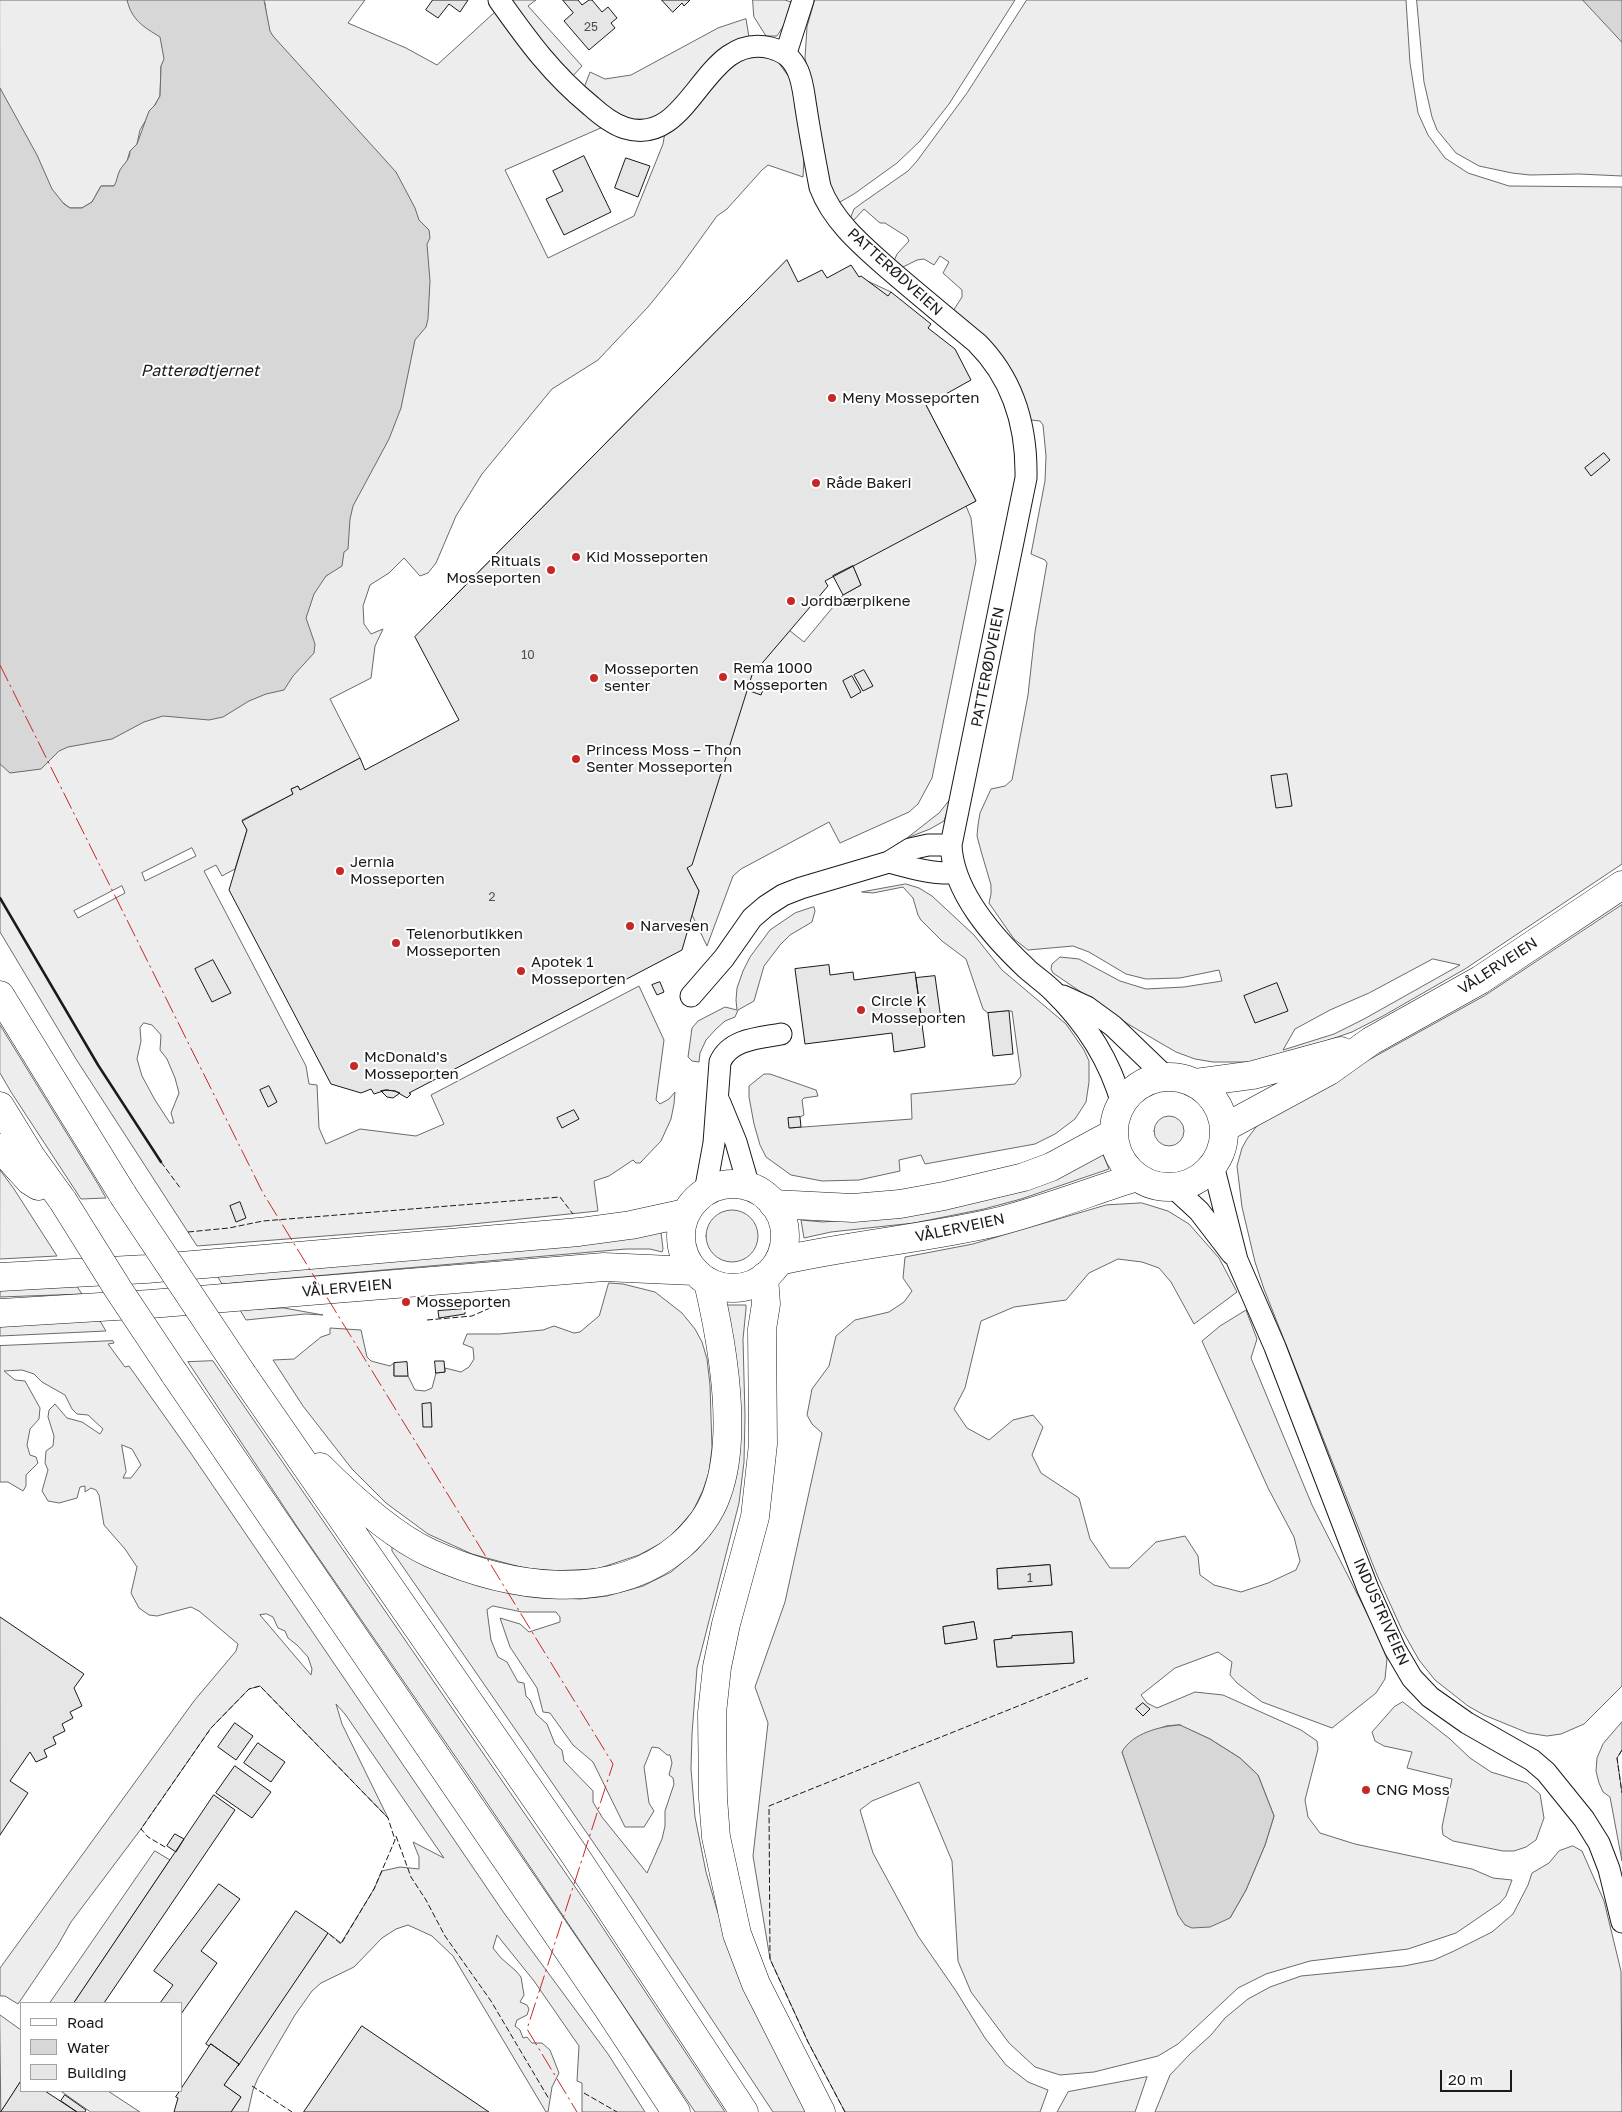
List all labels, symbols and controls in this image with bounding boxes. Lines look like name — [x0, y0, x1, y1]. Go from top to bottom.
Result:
house number: 25 — [584, 20, 598, 34]
street label: PATTERØDVEIEN — [844, 225, 946, 319]
water label: Patterødtjernet — [141, 361, 259, 381]
place label: Meny Mosseporten — [842, 389, 979, 407]
marker: Meny Mosseporten — [826, 392, 838, 404]
place label: Råde Bakeri — [826, 474, 911, 492]
marker: Råde Bakeri — [810, 477, 822, 489]
place label: Kid Mosseporten — [586, 548, 708, 566]
marker: Kid Mosseporten — [570, 551, 582, 563]
place label: Rituals Mosseporten — [446, 552, 541, 587]
marker: Rituals Mosseporten — [545, 564, 557, 576]
place label: Jordbærpikene — [801, 592, 910, 610]
marker: Jordbærpikene — [785, 595, 797, 607]
street label: PATTERØDVEIEN — [968, 606, 1008, 728]
house number: 10 — [521, 648, 535, 662]
place label: Rema 1000 Mosseporten — [733, 659, 828, 694]
place label: Mosseporten senter — [604, 660, 699, 695]
marker: Rema 1000 Mosseporten — [717, 671, 729, 683]
marker: Mosseporten senter — [588, 672, 600, 684]
place label: Princess Moss – Thon Senter Mosseporten — [586, 741, 741, 776]
marker: Princess Moss – Thon Senter Mosseporten — [570, 753, 582, 765]
place label: Jernia Mosseporten — [350, 853, 445, 888]
marker: Jernia Mosseporten — [334, 865, 346, 877]
house number: 2 — [489, 890, 495, 904]
place label: Narvesen — [640, 917, 709, 935]
marker: Narvesen — [624, 920, 636, 932]
place label: Telenorbutikken Mosseporten — [406, 925, 523, 960]
street label: VÅLERVEIEN — [1455, 934, 1541, 998]
marker: Telenorbutikken Mosseporten — [390, 937, 402, 949]
place label: Apotek 1 Mosseporten — [531, 953, 626, 988]
marker: Apotek 1 Mosseporten — [515, 965, 527, 977]
place label: Circle K Mosseporten — [871, 992, 966, 1027]
marker: Circle K Mosseporten — [855, 1004, 867, 1016]
place label: McDonald's Mosseporten — [364, 1048, 459, 1083]
marker: McDonald's Mosseporten — [348, 1060, 360, 1072]
street label: VÅLERVEIEN — [914, 1210, 1006, 1246]
street label: VÅLERVEIEN — [301, 1275, 393, 1301]
place label: Mosseporten — [416, 1293, 511, 1311]
marker: Mosseporten — [400, 1296, 412, 1308]
street label: INDUSTRIVEIEN — [1349, 1555, 1413, 1669]
house number: 1 — [1027, 1571, 1033, 1585]
place label: CNG Moss — [1376, 1781, 1450, 1799]
marker: CNG Moss — [1360, 1784, 1372, 1796]
legend — [20, 2002, 182, 2092]
text: Road — [67, 2013, 104, 2031]
text: Water — [67, 2038, 110, 2056]
scale bar — [1442, 2060, 1514, 2092]
text: Building — [67, 2063, 127, 2081]
text: 20 m — [1448, 2070, 1483, 2088]

